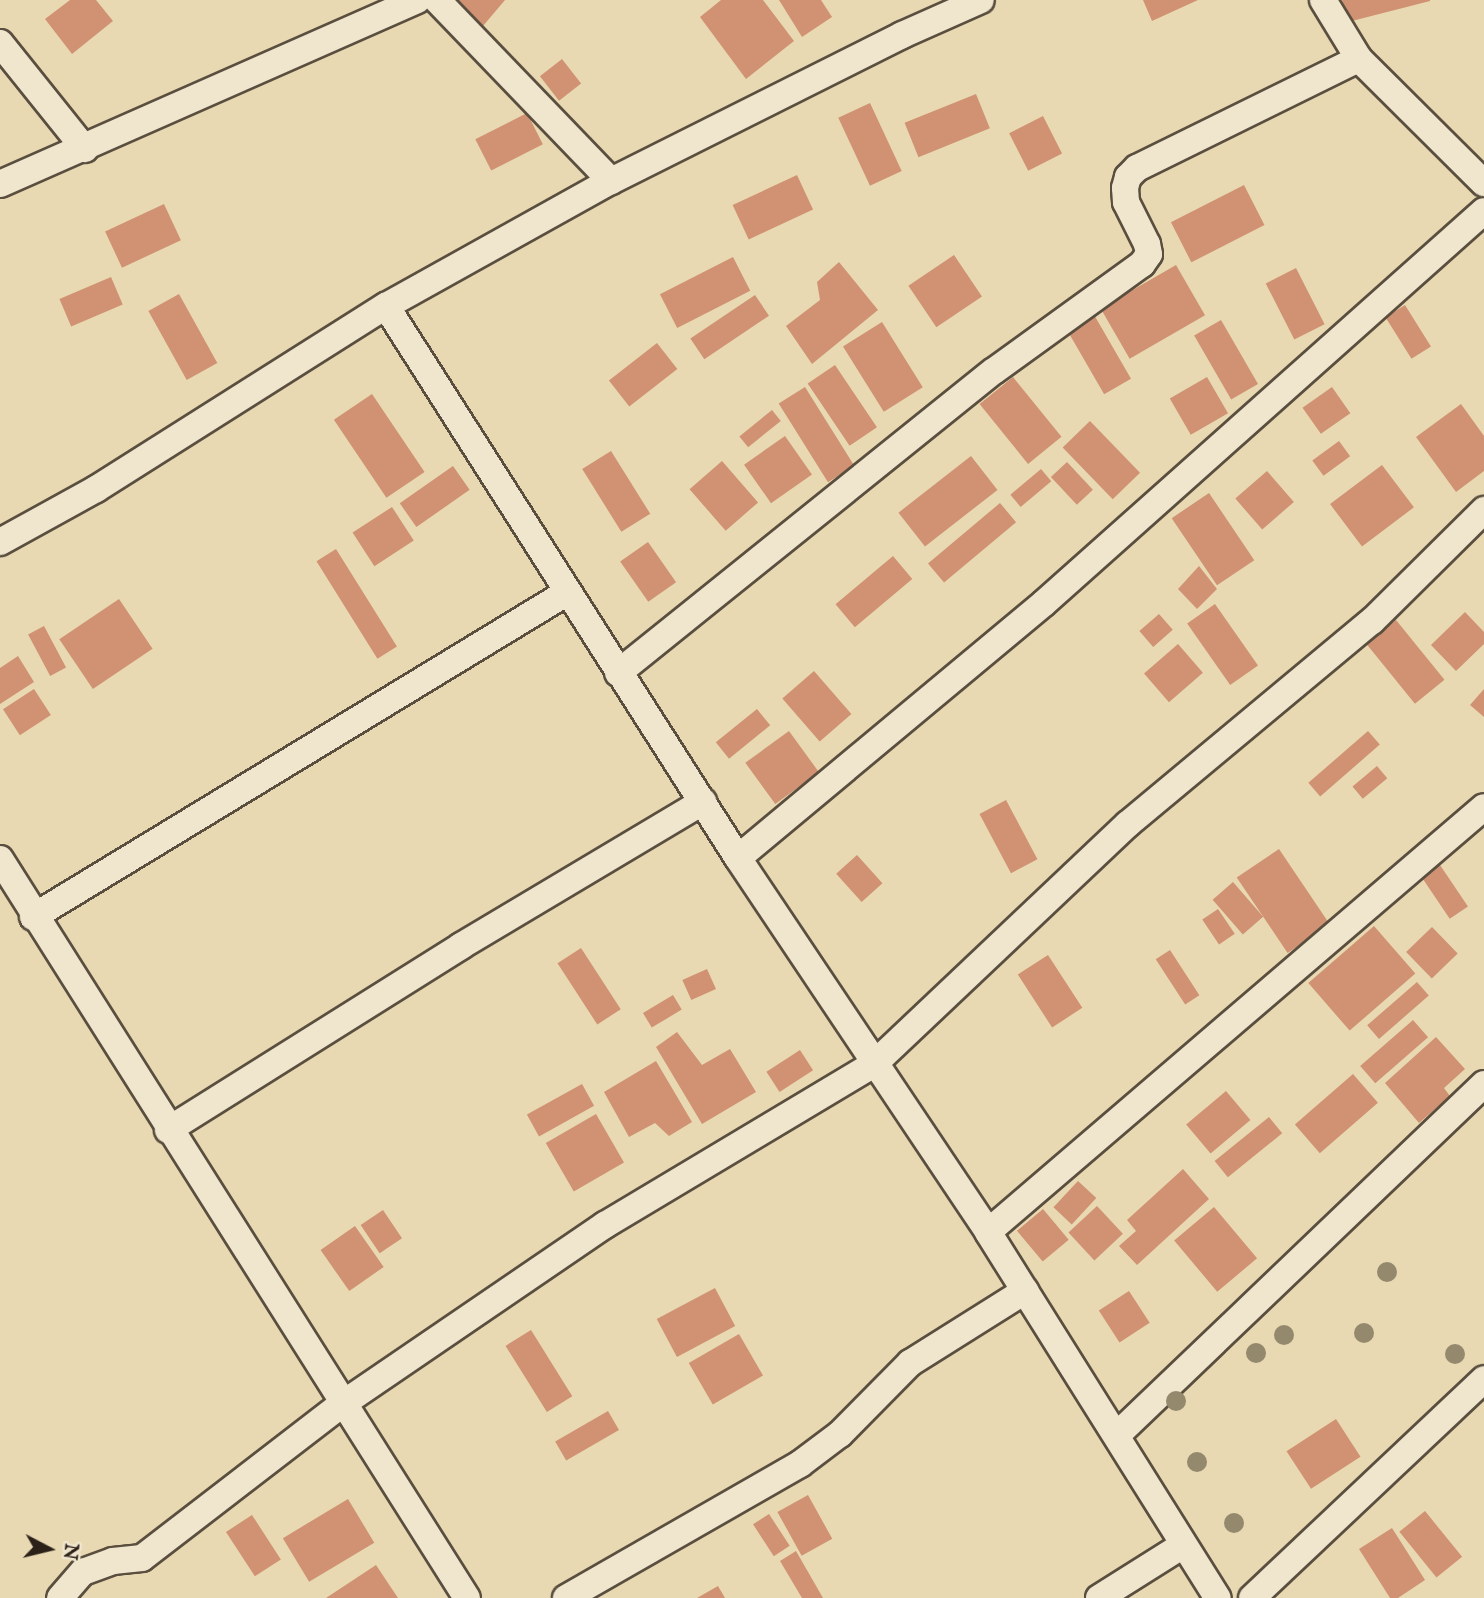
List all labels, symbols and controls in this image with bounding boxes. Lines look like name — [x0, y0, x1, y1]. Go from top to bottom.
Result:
north arrow — [14, 1514, 84, 1584]
text: N — [57, 1542, 83, 1561]

